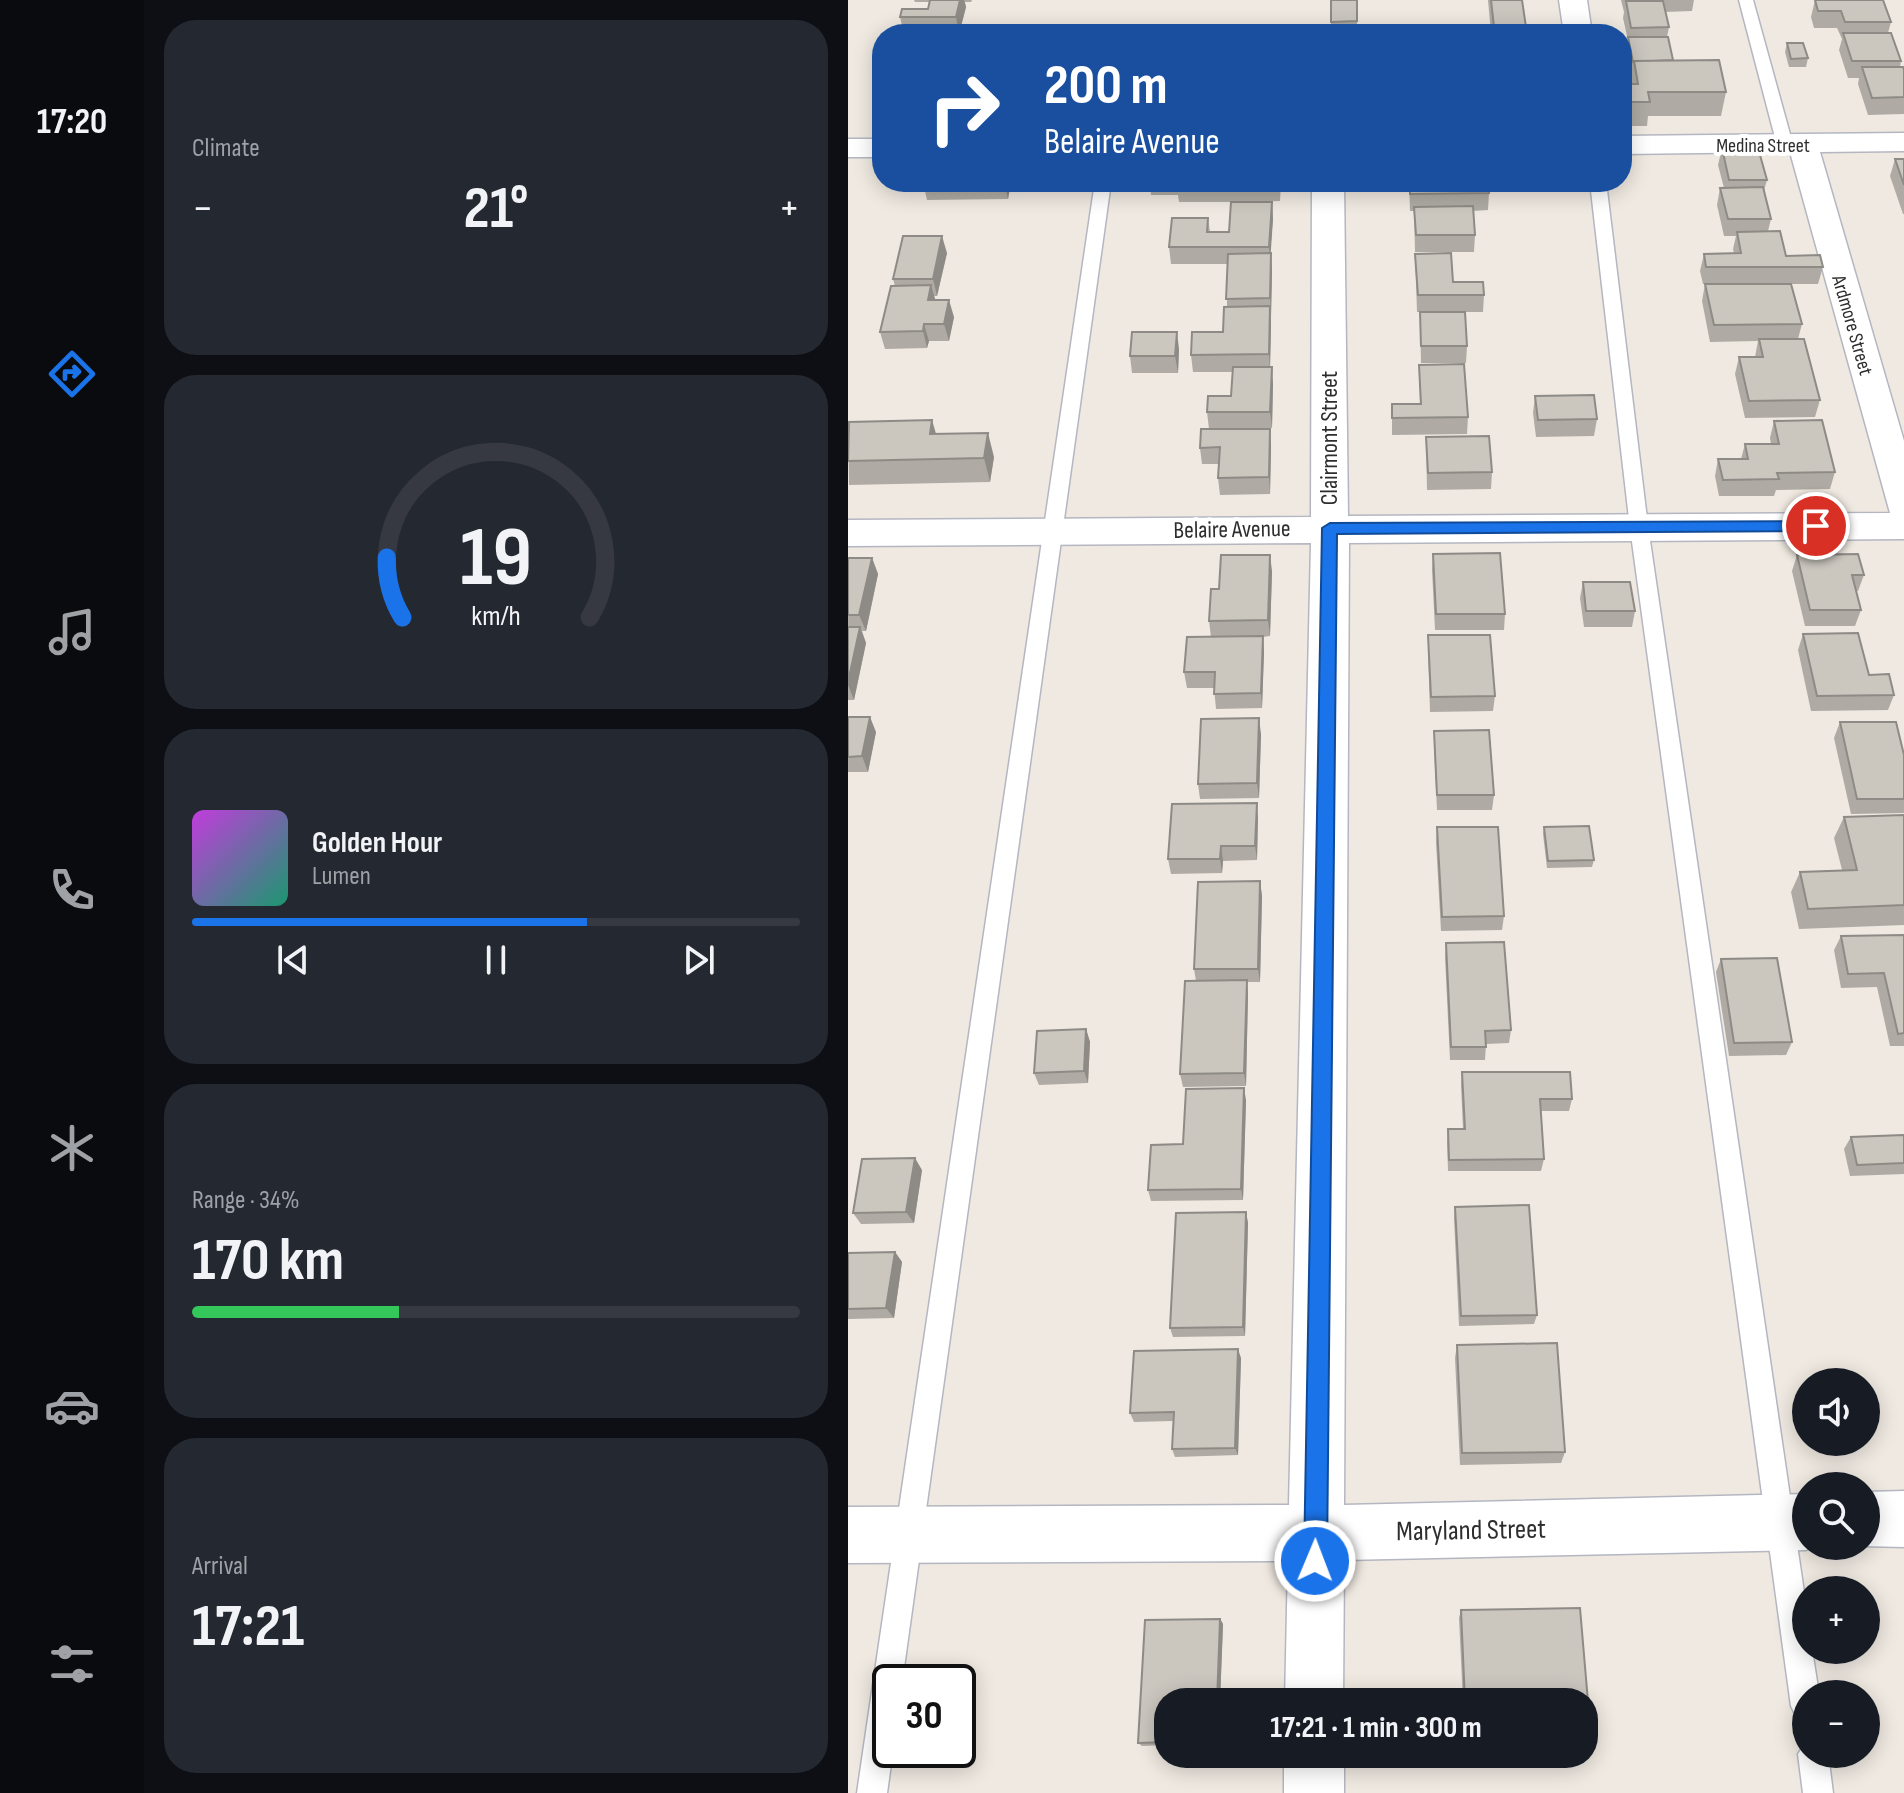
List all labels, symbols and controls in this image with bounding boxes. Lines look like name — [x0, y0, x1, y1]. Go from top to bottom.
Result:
text: 200 m — [1044, 53, 1168, 120]
icon: right — [912, 56, 1016, 160]
text: 17:20 — [37, 101, 107, 144]
text: Belaire Avenue — [1044, 121, 1220, 164]
text: Climate — [192, 133, 260, 164]
street label: Medina Street — [1716, 134, 1810, 158]
text: 21° — [463, 173, 529, 245]
text: − — [192, 182, 214, 235]
text: + — [778, 182, 800, 235]
street label: Ardmore Street — [1826, 272, 1878, 378]
icon: directions — [44, 346, 100, 402]
street label: Clairmont Street — [1315, 371, 1344, 505]
pin — [1782, 492, 1850, 560]
icon: arrive — [1794, 504, 1838, 548]
text: 19 — [460, 508, 532, 608]
street label: Belaire Avenue — [1173, 514, 1291, 545]
text: km/h — [471, 599, 521, 634]
icon: music — [44, 604, 100, 660]
text: Golden Hour — [312, 825, 442, 861]
text: Lumen — [312, 861, 371, 892]
icon: phone — [44, 862, 100, 918]
icon: previous — [271, 938, 315, 982]
icon: pause — [474, 938, 518, 982]
icon: next — [677, 938, 721, 982]
icon: climate — [44, 1120, 100, 1176]
text: Range · 34% — [192, 1185, 300, 1216]
text: 170 km — [192, 1225, 344, 1297]
map controls — [1792, 1368, 1880, 1768]
button: sound — [1792, 1368, 1880, 1456]
icon: car — [44, 1378, 100, 1434]
button: search — [1792, 1472, 1880, 1560]
street label: Maryland Street — [1396, 1513, 1546, 1548]
position arrow — [1273, 1519, 1357, 1603]
text: Arrival — [192, 1551, 248, 1582]
button: + — [1792, 1576, 1880, 1664]
text: 17:21 — [192, 1591, 304, 1663]
icon: filters — [44, 1636, 100, 1692]
speed limit sign: 30 — [872, 1664, 976, 1768]
button: − — [1792, 1680, 1880, 1768]
text: 17:21 · 1 min · 300 m — [1270, 1710, 1482, 1746]

